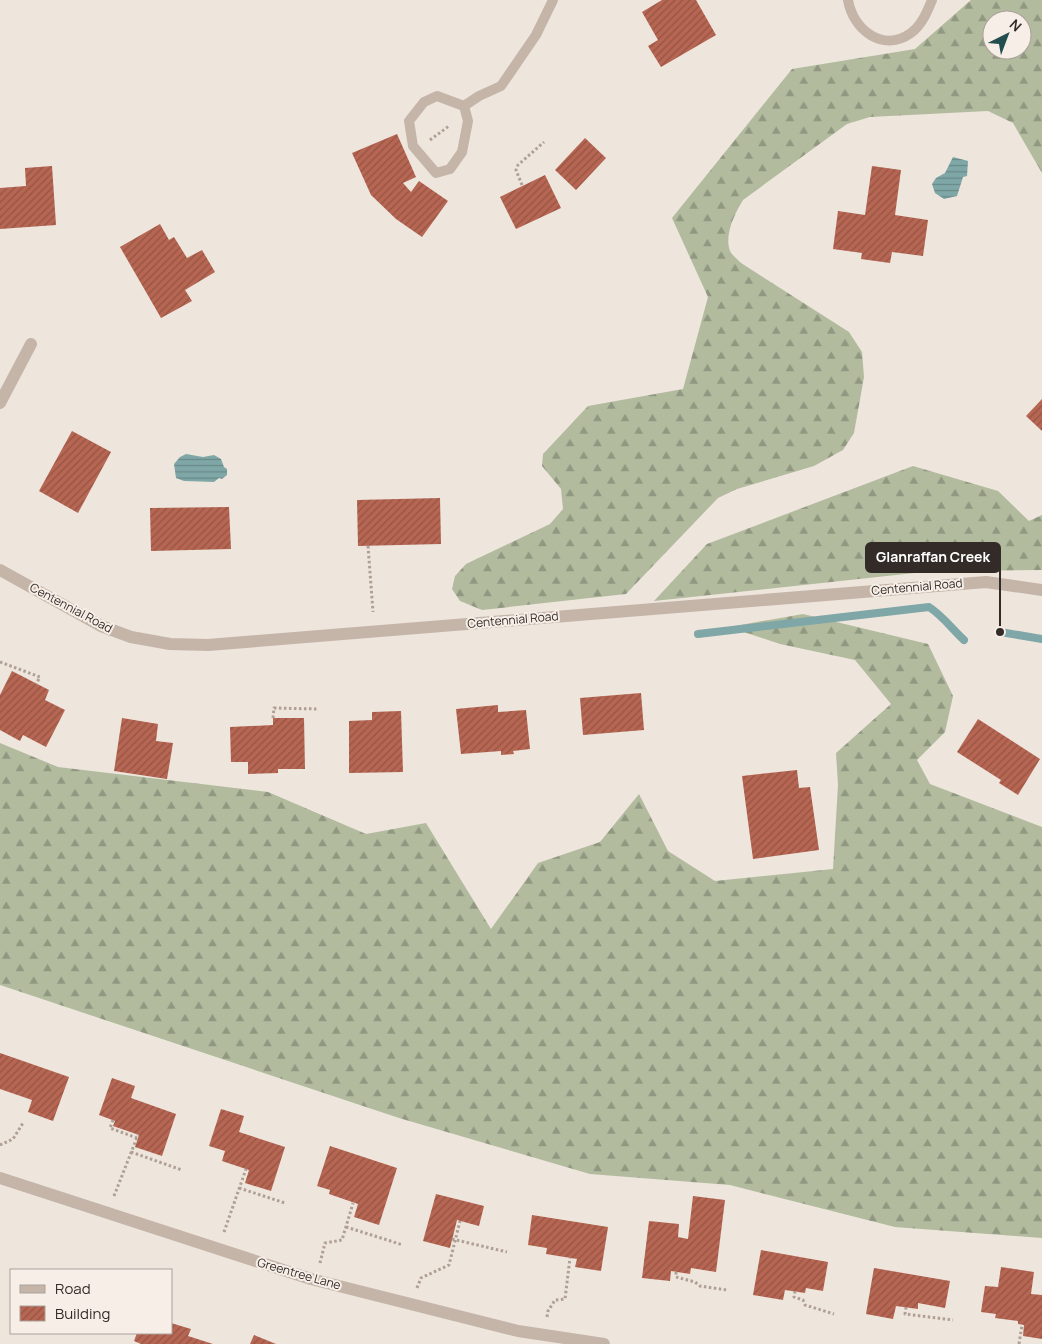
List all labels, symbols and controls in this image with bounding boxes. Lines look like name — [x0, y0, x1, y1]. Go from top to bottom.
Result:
north arrow — [982, 10, 1032, 60]
text: N — [1006, 15, 1026, 35]
callout: Glanraffan Creek — [866, 543, 1000, 572]
text: Glanraffan Creek — [876, 547, 990, 566]
street label: Centennial Road — [871, 574, 963, 599]
street label: Centennial Road — [27, 579, 116, 637]
street label: Centennial Road — [467, 607, 559, 632]
street label: Greentree Lane — [255, 1253, 343, 1294]
legend — [10, 1269, 172, 1334]
text: Road — [55, 1278, 91, 1299]
text: Building — [55, 1303, 110, 1324]

